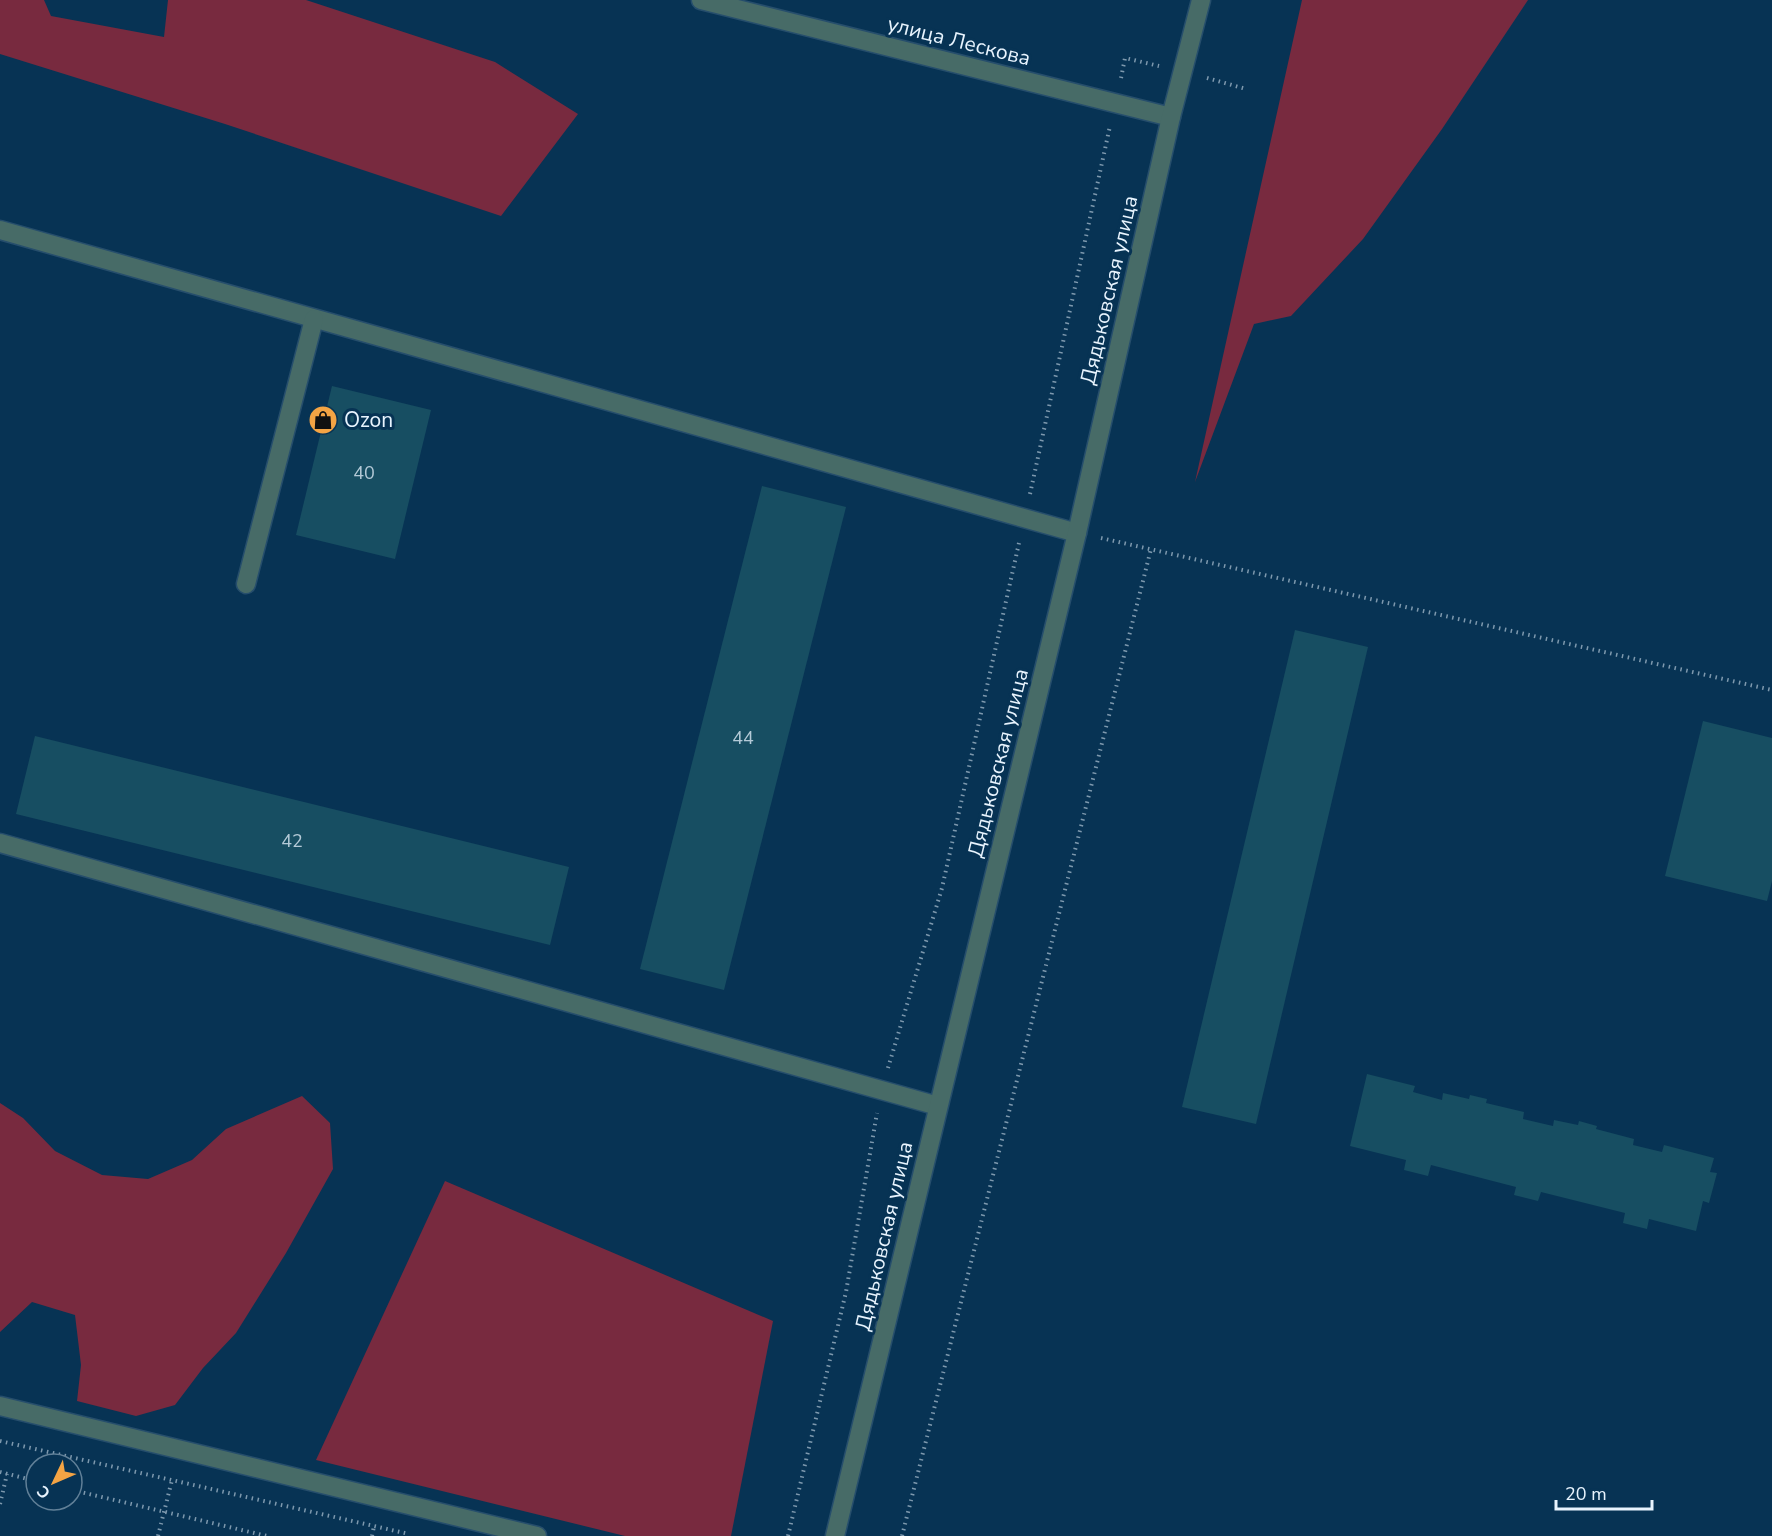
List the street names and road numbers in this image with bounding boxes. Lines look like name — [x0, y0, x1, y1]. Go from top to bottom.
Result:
street label: улица Лескова — [884, 10, 1034, 72]
street label: Дядьковская улица — [1074, 193, 1144, 387]
street label: Дядьковская улица — [961, 666, 1035, 860]
street label: Дядьковская улица — [849, 1139, 919, 1333]

